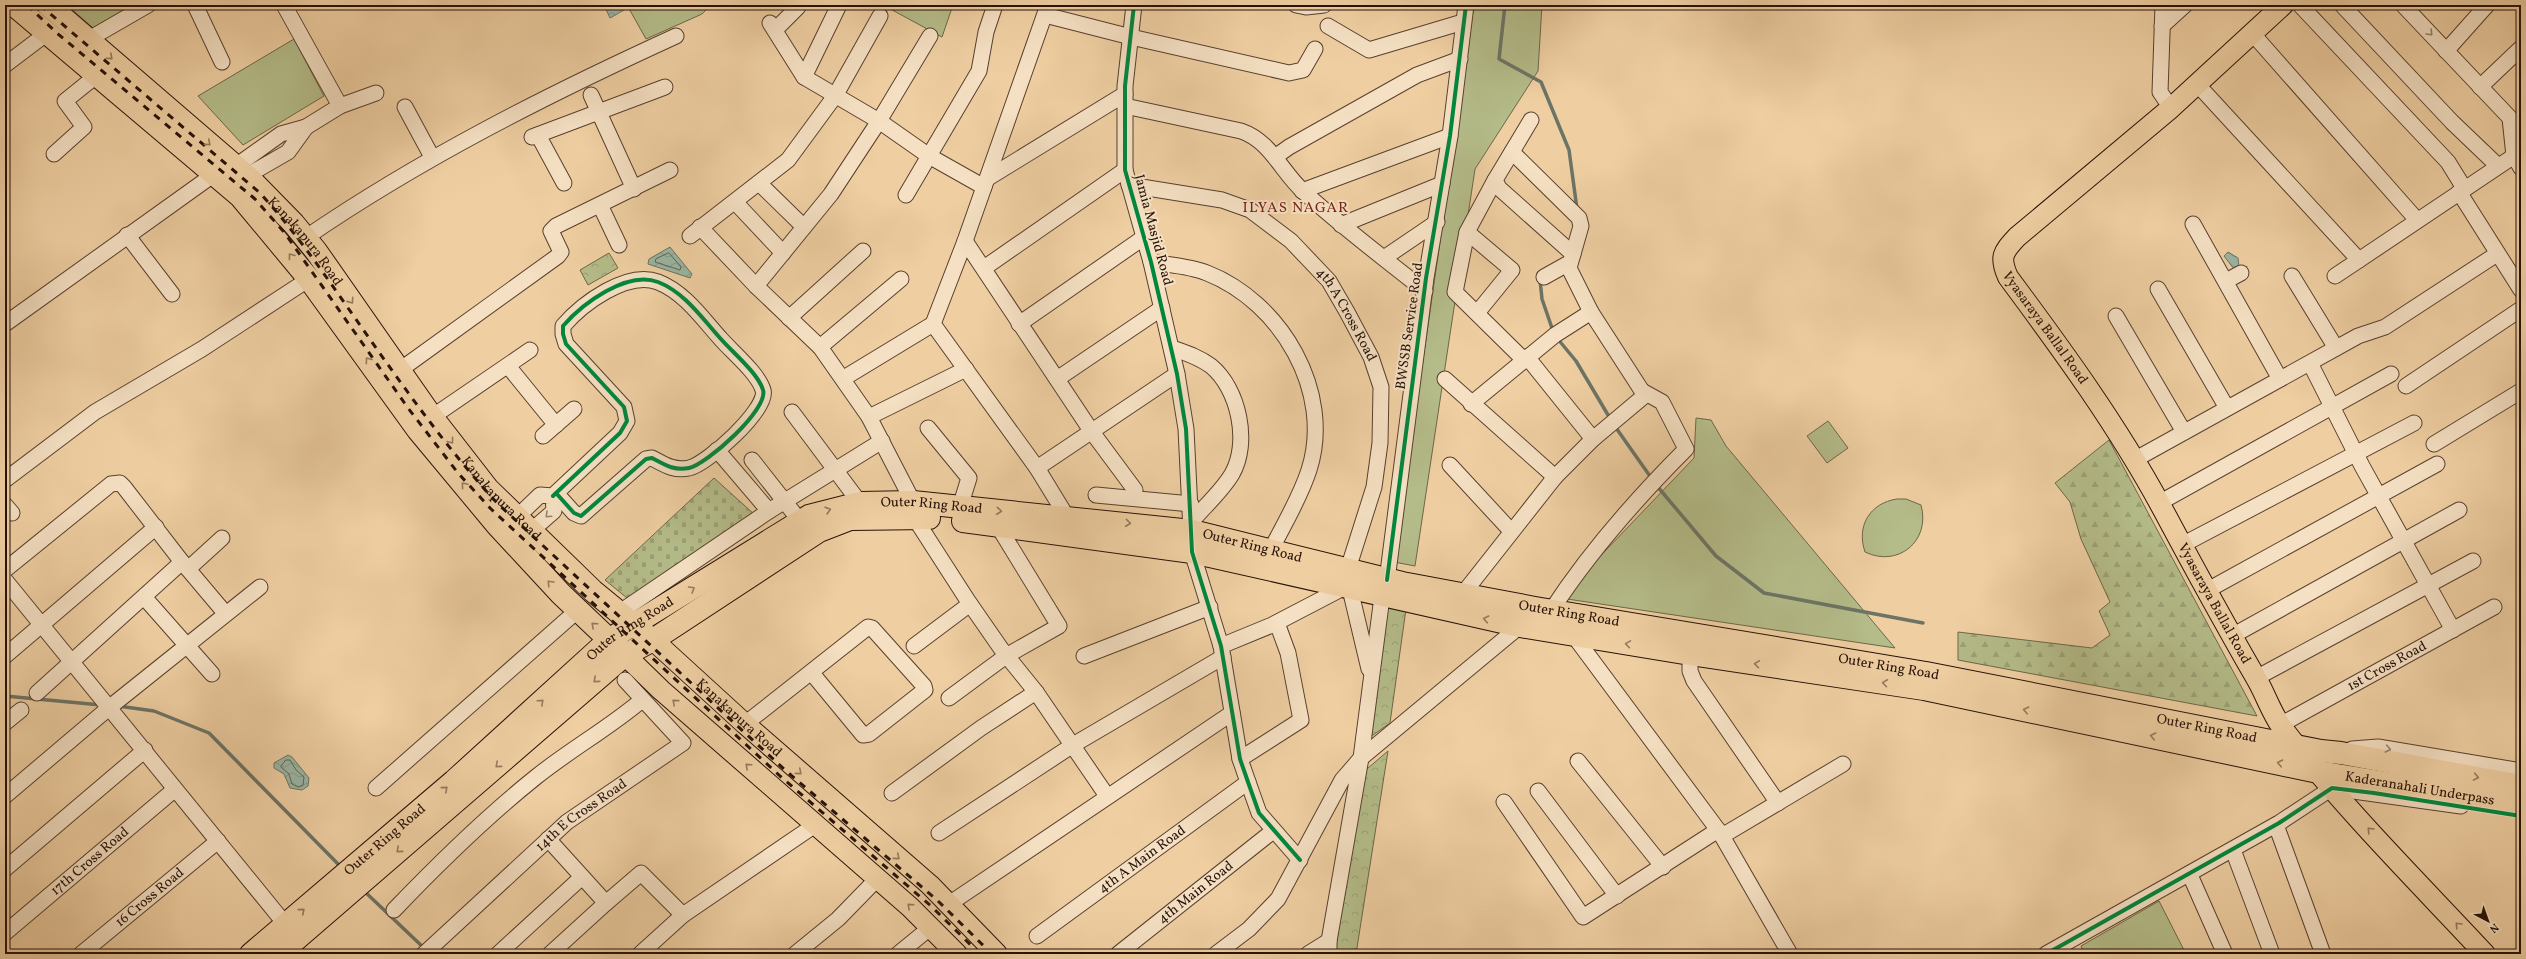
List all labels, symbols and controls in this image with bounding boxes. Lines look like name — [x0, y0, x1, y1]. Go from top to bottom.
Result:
one-way arrow — [2425, 29, 2432, 36]
one-way arrow — [105, 53, 113, 60]
one-way arrow — [203, 138, 211, 145]
street label: Jamia Masjid Road — [1129, 172, 1177, 288]
street label: Kanakapura Road — [263, 193, 347, 290]
district label: ILYAS NAGAR — [1243, 198, 1349, 219]
one-way arrow — [288, 253, 295, 260]
street label: BWSSB Service Road — [1392, 261, 1428, 391]
street label: 4th A Cross Road — [1311, 263, 1381, 365]
street label: Vyasaraya Ballal Road — [1997, 268, 2092, 388]
one-way arrow — [346, 296, 353, 303]
one-way arrow — [365, 357, 373, 364]
one-way arrow — [446, 436, 453, 443]
street label: Kanakapura Road — [457, 452, 545, 545]
one-way arrow — [462, 483, 469, 490]
street label: Outer Ring Road — [881, 492, 983, 519]
one-way arrow — [825, 506, 832, 515]
one-way arrow — [996, 506, 1002, 515]
one-way arrow — [546, 511, 553, 518]
one-way arrow — [1125, 519, 1131, 528]
street label: Outer Ring Road — [1201, 524, 1304, 567]
street label: Vyasaraya Ballal Road — [2173, 540, 2255, 667]
one-way arrow — [548, 580, 555, 587]
one-way arrow — [688, 586, 695, 593]
street label: Outer Ring Road — [582, 592, 677, 665]
street label: Outer Ring Road — [1517, 596, 1621, 631]
one-way arrow — [1483, 615, 1490, 623]
one-way arrow — [591, 622, 599, 629]
street label: 1st Cross Road — [2344, 636, 2430, 696]
one-way arrow — [1625, 641, 1631, 649]
street label: Outer Ring Road — [1837, 649, 1941, 685]
one-way arrow — [1753, 660, 1760, 669]
street label: Kanakapura Road — [692, 674, 786, 762]
one-way arrow — [593, 676, 601, 683]
one-way arrow — [1882, 679, 1888, 688]
one-way arrow — [537, 700, 544, 707]
one-way arrow — [672, 700, 680, 707]
one-way arrow — [2022, 706, 2029, 714]
street label: Outer Ring Road — [2155, 709, 2259, 748]
one-way arrow — [2150, 732, 2156, 740]
one-way arrow — [2384, 744, 2391, 753]
one-way arrow — [2277, 760, 2283, 768]
one-way arrow — [495, 761, 502, 768]
one-way arrow — [745, 763, 753, 771]
one-way arrow — [794, 767, 802, 774]
street label: Kaderanahali Underpass — [2344, 767, 2496, 810]
one-way arrow — [2473, 773, 2479, 781]
street label: 14th E Cross Road — [531, 774, 631, 856]
one-way arrow — [440, 786, 448, 793]
street label: Outer Ring Road — [340, 799, 430, 880]
street label: 4th A Main Road — [1094, 821, 1190, 898]
street label: 17th Cross Road — [46, 823, 133, 900]
one-way arrow — [2367, 827, 2375, 835]
one-way arrow — [397, 846, 404, 853]
one-way arrow — [892, 853, 900, 860]
street label: 4th Main Road — [1154, 857, 1237, 928]
street label: 16 Cross Road — [111, 863, 188, 932]
north arrow — [2468, 901, 2508, 941]
one-way arrow — [907, 904, 914, 911]
one-way arrow — [298, 908, 305, 915]
text: N — [2486, 919, 2502, 936]
one-way arrow — [2455, 922, 2463, 930]

